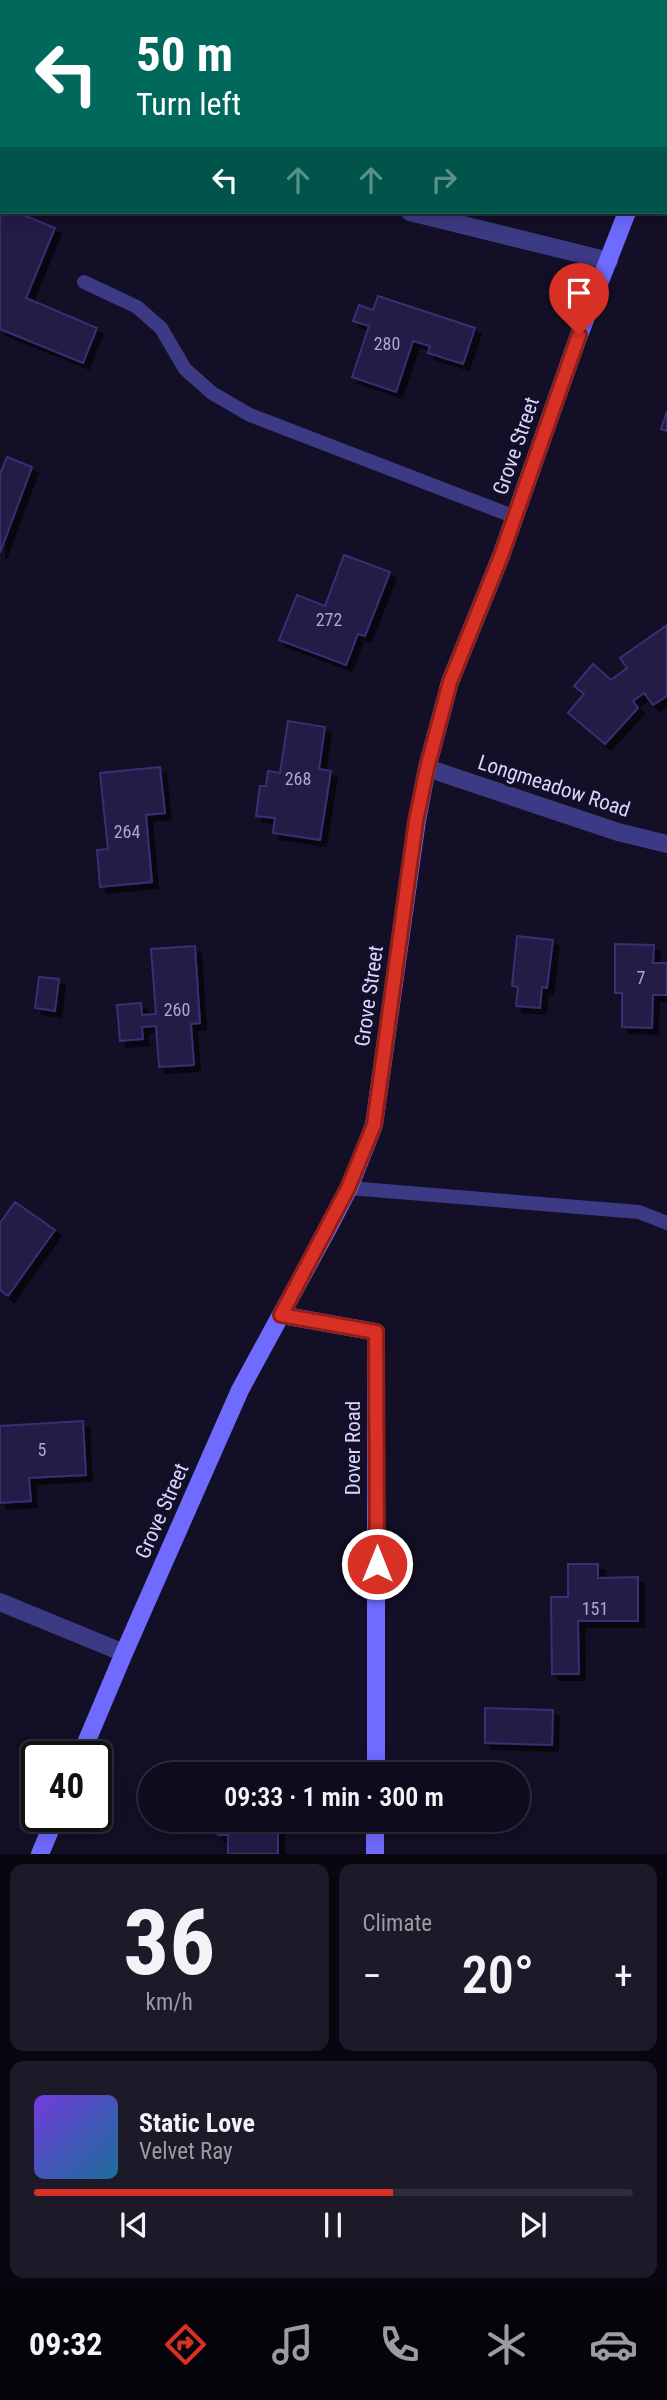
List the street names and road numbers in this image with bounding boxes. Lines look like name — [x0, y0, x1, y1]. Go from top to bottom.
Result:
street label: Grove Street — [488, 394, 544, 498]
street label: Longmeadow Road — [475, 750, 633, 822]
street label: Grove Street — [350, 944, 388, 1048]
street label: Dover Road — [341, 1401, 365, 1495]
street label: Grove Street — [130, 1460, 194, 1562]

